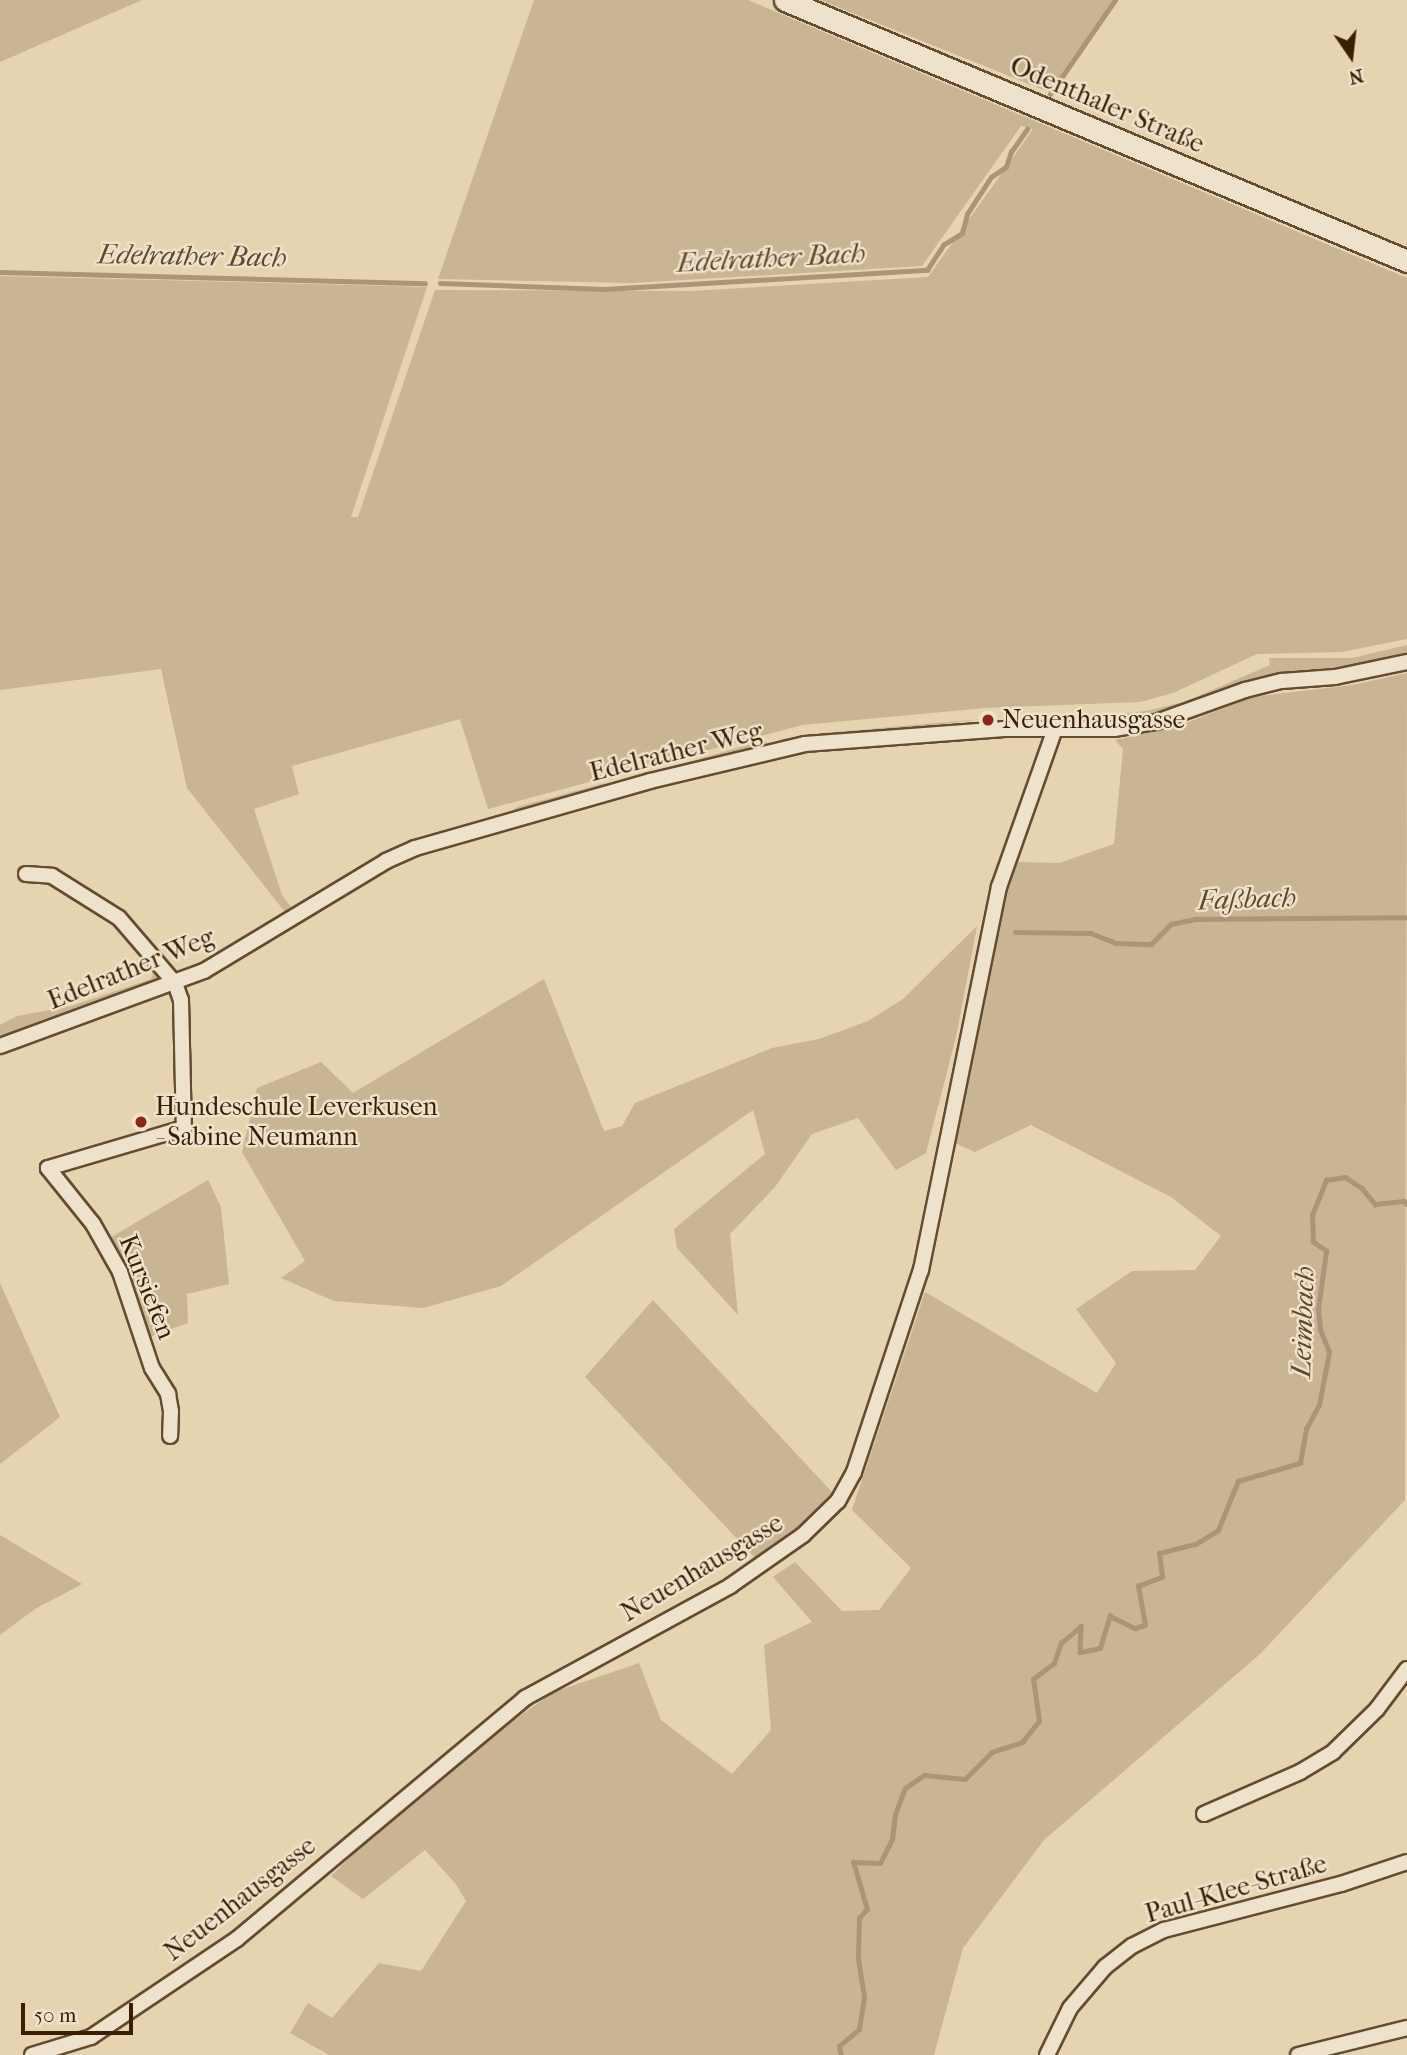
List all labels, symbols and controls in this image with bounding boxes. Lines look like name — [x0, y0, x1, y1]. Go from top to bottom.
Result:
north arrow — [1316, 21, 1386, 91]
street label: Odenthaler Straße — [1005, 50, 1209, 160]
text: N — [1346, 64, 1366, 89]
water label: Edelrather Bach — [676, 236, 866, 280]
water label: Edelrather Bach — [97, 238, 287, 274]
place label: Neuenhausgasse — [1002, 704, 1185, 736]
marker: Neuenhausgasse — [980, 712, 996, 728]
street label: Edelrather Weg — [586, 715, 766, 789]
water label: Faßbach — [1197, 880, 1297, 918]
street label: Edelrather Weg — [43, 921, 219, 1017]
place label: Hundeschule Leverkusen - Sabine Neumann — [155, 1091, 438, 1152]
marker: Hundeschule Leverkusen - Sabine Neumann — [133, 1114, 149, 1130]
street label: Kursiefen — [112, 1230, 182, 1344]
water label: Leimbach — [1284, 1266, 1322, 1378]
street label: Neuenhausgasse — [615, 1507, 789, 1629]
street label: Neuenhausgasse — [158, 1830, 322, 1968]
street label: Paul-Klee-Straße — [1142, 1848, 1330, 1930]
scale bar — [24, 1988, 136, 2032]
text: 50 m — [34, 2003, 77, 2027]

